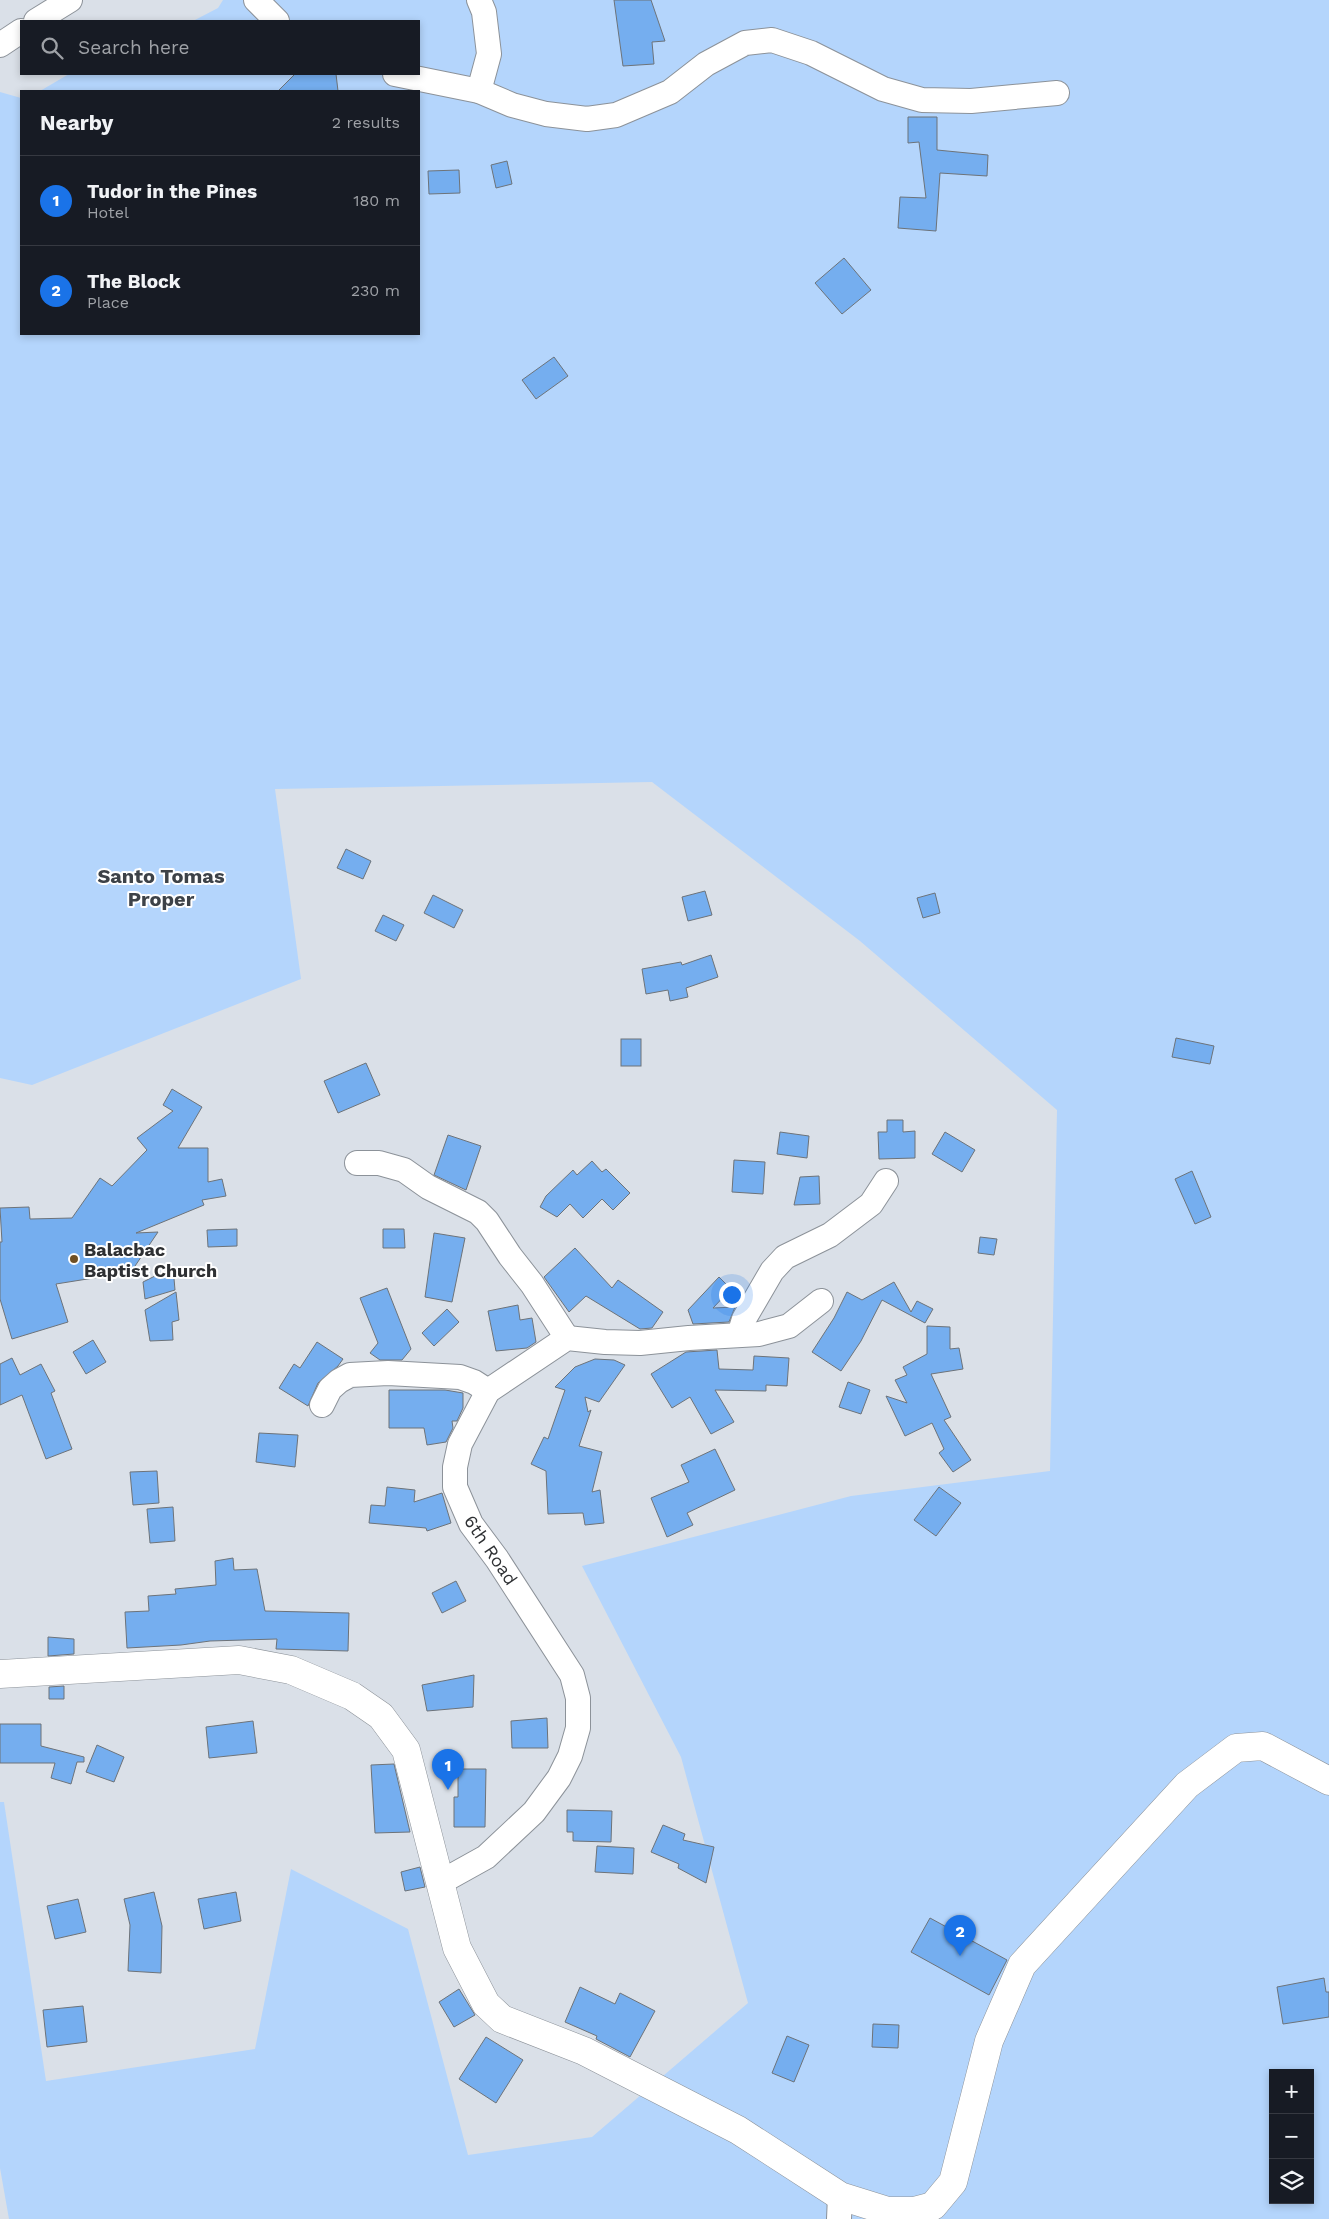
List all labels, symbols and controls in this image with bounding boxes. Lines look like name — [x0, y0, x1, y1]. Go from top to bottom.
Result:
search box — [20, 20, 420, 75]
icon: search — [38, 34, 66, 62]
text: Search here — [78, 36, 189, 59]
text: Nearby — [40, 110, 113, 135]
text: 2 results — [332, 113, 400, 132]
text: Tudor in the Pines — [87, 180, 257, 203]
text: 1 — [53, 191, 59, 210]
text: 180 m — [353, 191, 400, 210]
text: Hotel — [87, 203, 129, 222]
text: The Block — [87, 270, 181, 293]
text: 2 — [51, 281, 61, 300]
text: 230 m — [351, 281, 400, 300]
text: Place — [87, 293, 129, 312]
district label: Santo Tomas Proper — [97, 864, 225, 911]
place label: Balacbac Baptist Church — [84, 1239, 217, 1281]
marker: Balacbac Baptist Church — [68, 1253, 80, 1265]
your location — [719, 1282, 745, 1308]
street label: 6th Road — [460, 1511, 522, 1589]
pin: 1 — [432, 1749, 464, 1790]
pin: 2 — [944, 1915, 976, 1956]
map controls — [1269, 2069, 1314, 2204]
button: + — [1269, 2069, 1314, 2114]
button: − — [1269, 2114, 1314, 2159]
button: layers — [1269, 2159, 1314, 2204]

